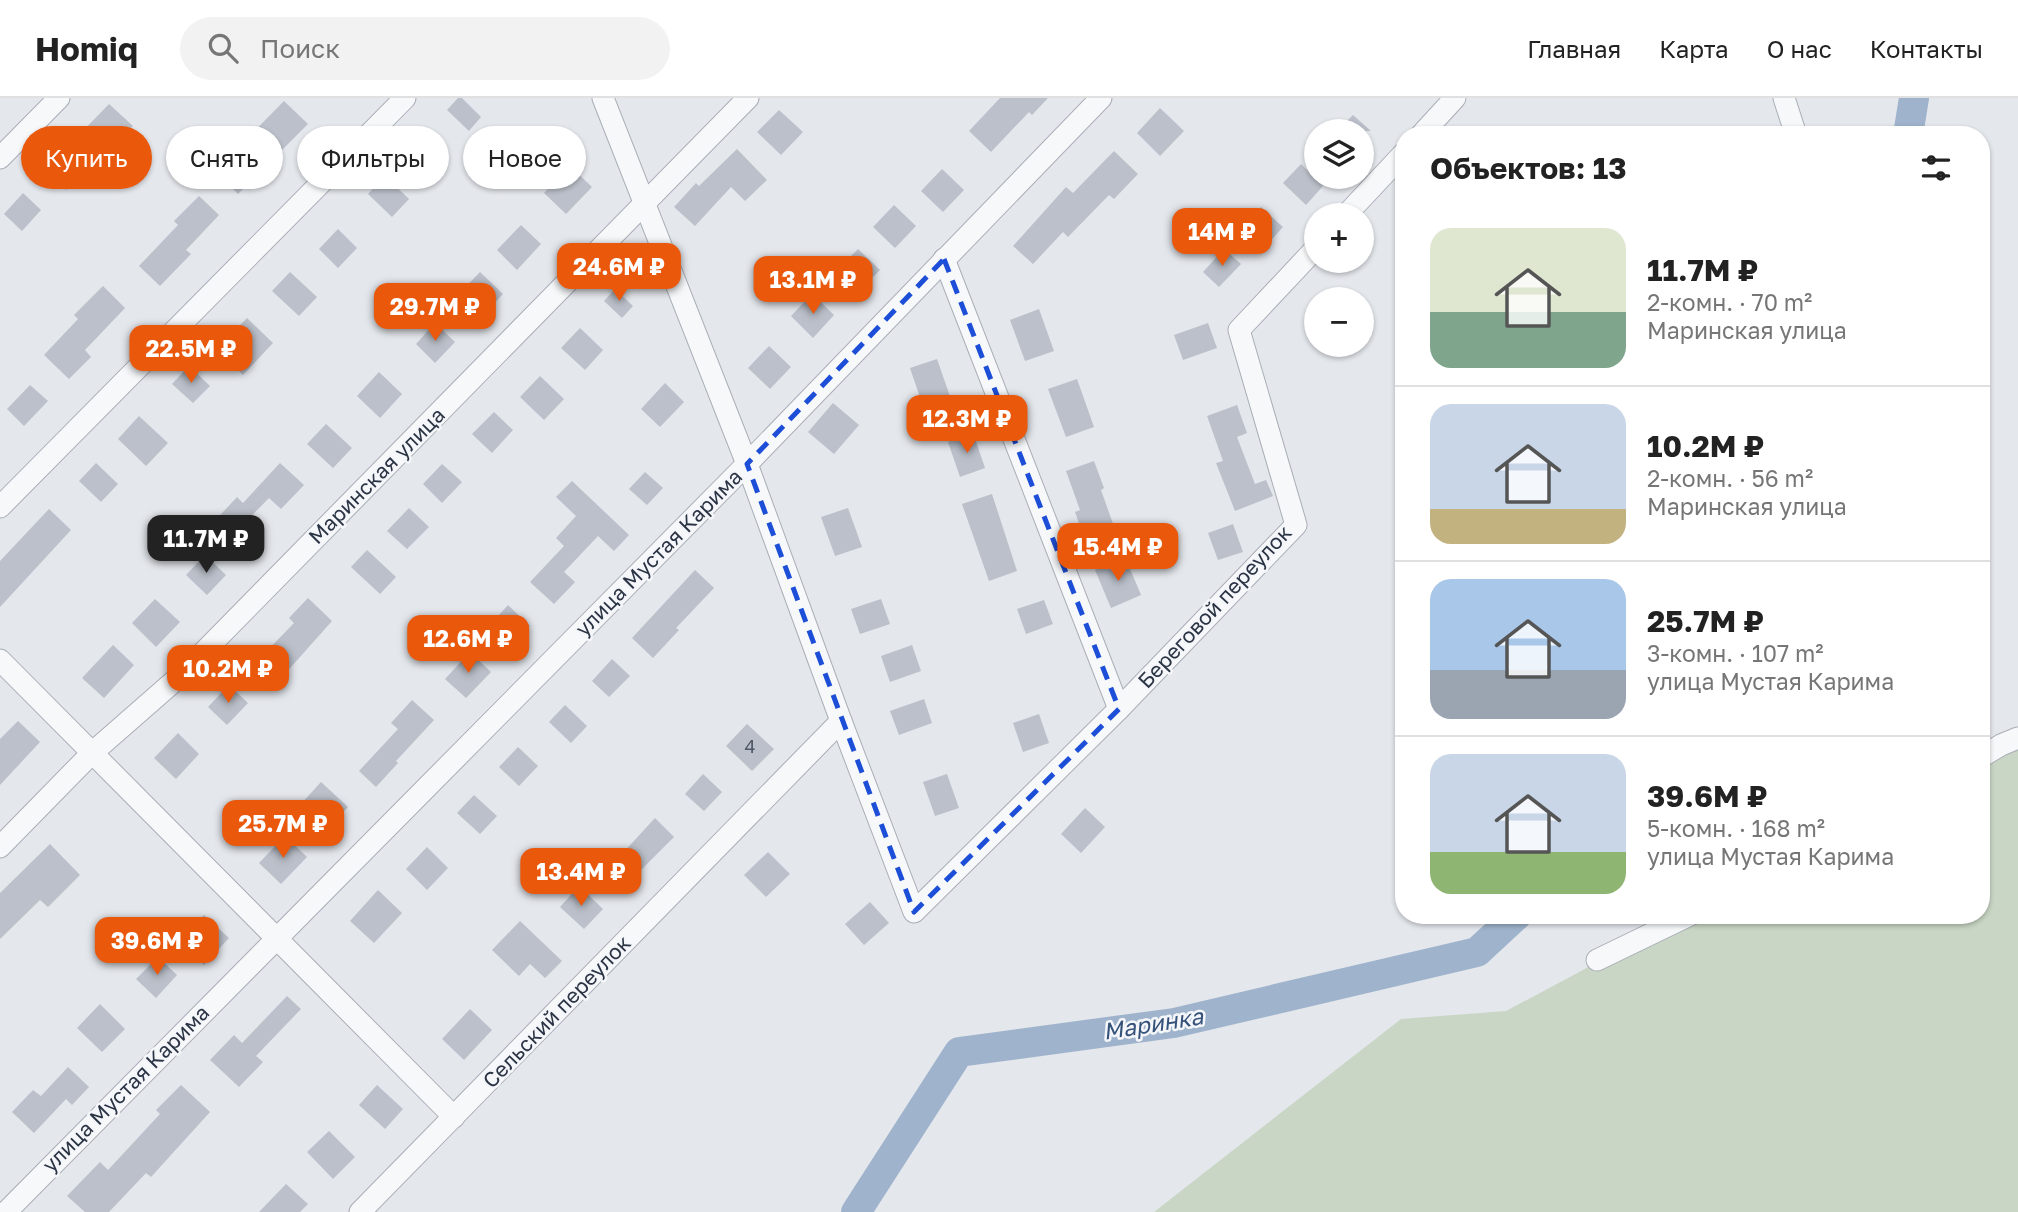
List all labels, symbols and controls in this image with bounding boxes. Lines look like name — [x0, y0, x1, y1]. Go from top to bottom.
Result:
search box — [180, 17, 670, 80]
text: Homiq — [35, 29, 138, 68]
icon: search — [204, 29, 242, 67]
text: Поиск — [260, 33, 340, 64]
text: Главная — [1527, 34, 1621, 63]
text: Карта — [1659, 34, 1729, 63]
text: О нас — [1767, 34, 1832, 63]
text: Контакты — [1870, 34, 1983, 63]
map controls — [1304, 119, 1374, 357]
button: layers — [1304, 119, 1374, 189]
chip: Купить — [21, 126, 152, 189]
chip: Снять — [166, 126, 283, 189]
chip: Фильтры — [297, 126, 449, 189]
chip: Новое — [463, 126, 586, 189]
icon: filters — [1917, 149, 1955, 187]
text: Объектов: 13 — [1430, 150, 1627, 186]
button: + — [1304, 203, 1374, 273]
pin: 14M ₽ — [1173, 208, 1271, 268]
text: 14M ₽ — [1188, 217, 1256, 245]
pin: 24.6M ₽ — [554, 244, 684, 303]
text: 24.6M ₽ — [573, 252, 665, 280]
text: 11.7M ₽ — [1647, 252, 1758, 288]
pin: 13.1M ₽ — [748, 256, 878, 316]
icon: home — [1486, 256, 1570, 340]
text: 13.1M ₽ — [770, 265, 856, 293]
pin: 29.7M ₽ — [370, 284, 500, 343]
button: − — [1304, 287, 1374, 357]
text: 2-комн. · 70 m² — [1647, 288, 1812, 316]
text: 29.7M ₽ — [390, 292, 480, 320]
text: Маринская улица — [1647, 316, 1847, 344]
pin: 22.5M ₽ — [126, 326, 256, 385]
text: 22.5M ₽ — [145, 334, 237, 362]
pin: 12.3M ₽ — [902, 396, 1032, 455]
street label: Маринская улица — [303, 402, 450, 549]
text: 12.3M ₽ — [922, 404, 1012, 432]
text: 10.2M ₽ — [1647, 428, 1764, 464]
icon: home — [1486, 432, 1570, 516]
street label: улица Мустая Карима — [569, 463, 747, 641]
text: 2-комн. · 56 m² — [1647, 464, 1813, 492]
text: Маринская улица — [1647, 492, 1847, 520]
pin: 11.7M ₽ — [141, 516, 271, 575]
street label: Береговой переулок — [1132, 519, 1297, 693]
text: 11.7M ₽ — [163, 524, 249, 552]
pin: 15.4M ₽ — [1053, 524, 1183, 583]
text: 15.4M ₽ — [1073, 532, 1163, 560]
text: 25.7M ₽ — [1647, 603, 1764, 639]
icon: home — [1486, 607, 1570, 691]
pin: 12.6M ₽ — [403, 616, 533, 675]
text: 12.6M ₽ — [423, 624, 513, 652]
text: 3-комн. · 107 m² — [1647, 639, 1824, 667]
pin: 10.2M ₽ — [163, 646, 293, 705]
text: 10.2M ₽ — [183, 654, 273, 682]
text: улица Мустая Карима — [1647, 667, 1894, 695]
house number: 4 — [745, 735, 756, 757]
text: 39.6M ₽ — [1647, 778, 1767, 814]
icon: home — [1486, 782, 1570, 866]
pin: 25.7M ₽ — [218, 800, 348, 860]
text: 25.7M ₽ — [238, 809, 328, 837]
text: 5-комн. · 168 m² — [1647, 814, 1825, 842]
text: улица Мустая Карима — [1647, 842, 1894, 870]
pin: 13.4M ₽ — [516, 848, 646, 908]
text: 13.4M ₽ — [536, 857, 626, 885]
pin: 39.6M ₽ — [92, 918, 222, 977]
text: 39.6M ₽ — [111, 926, 203, 954]
street label: Сельский переулок — [477, 930, 636, 1093]
street label: улица Мустая Карима — [36, 999, 214, 1177]
water label: Маринка — [1101, 1001, 1206, 1045]

